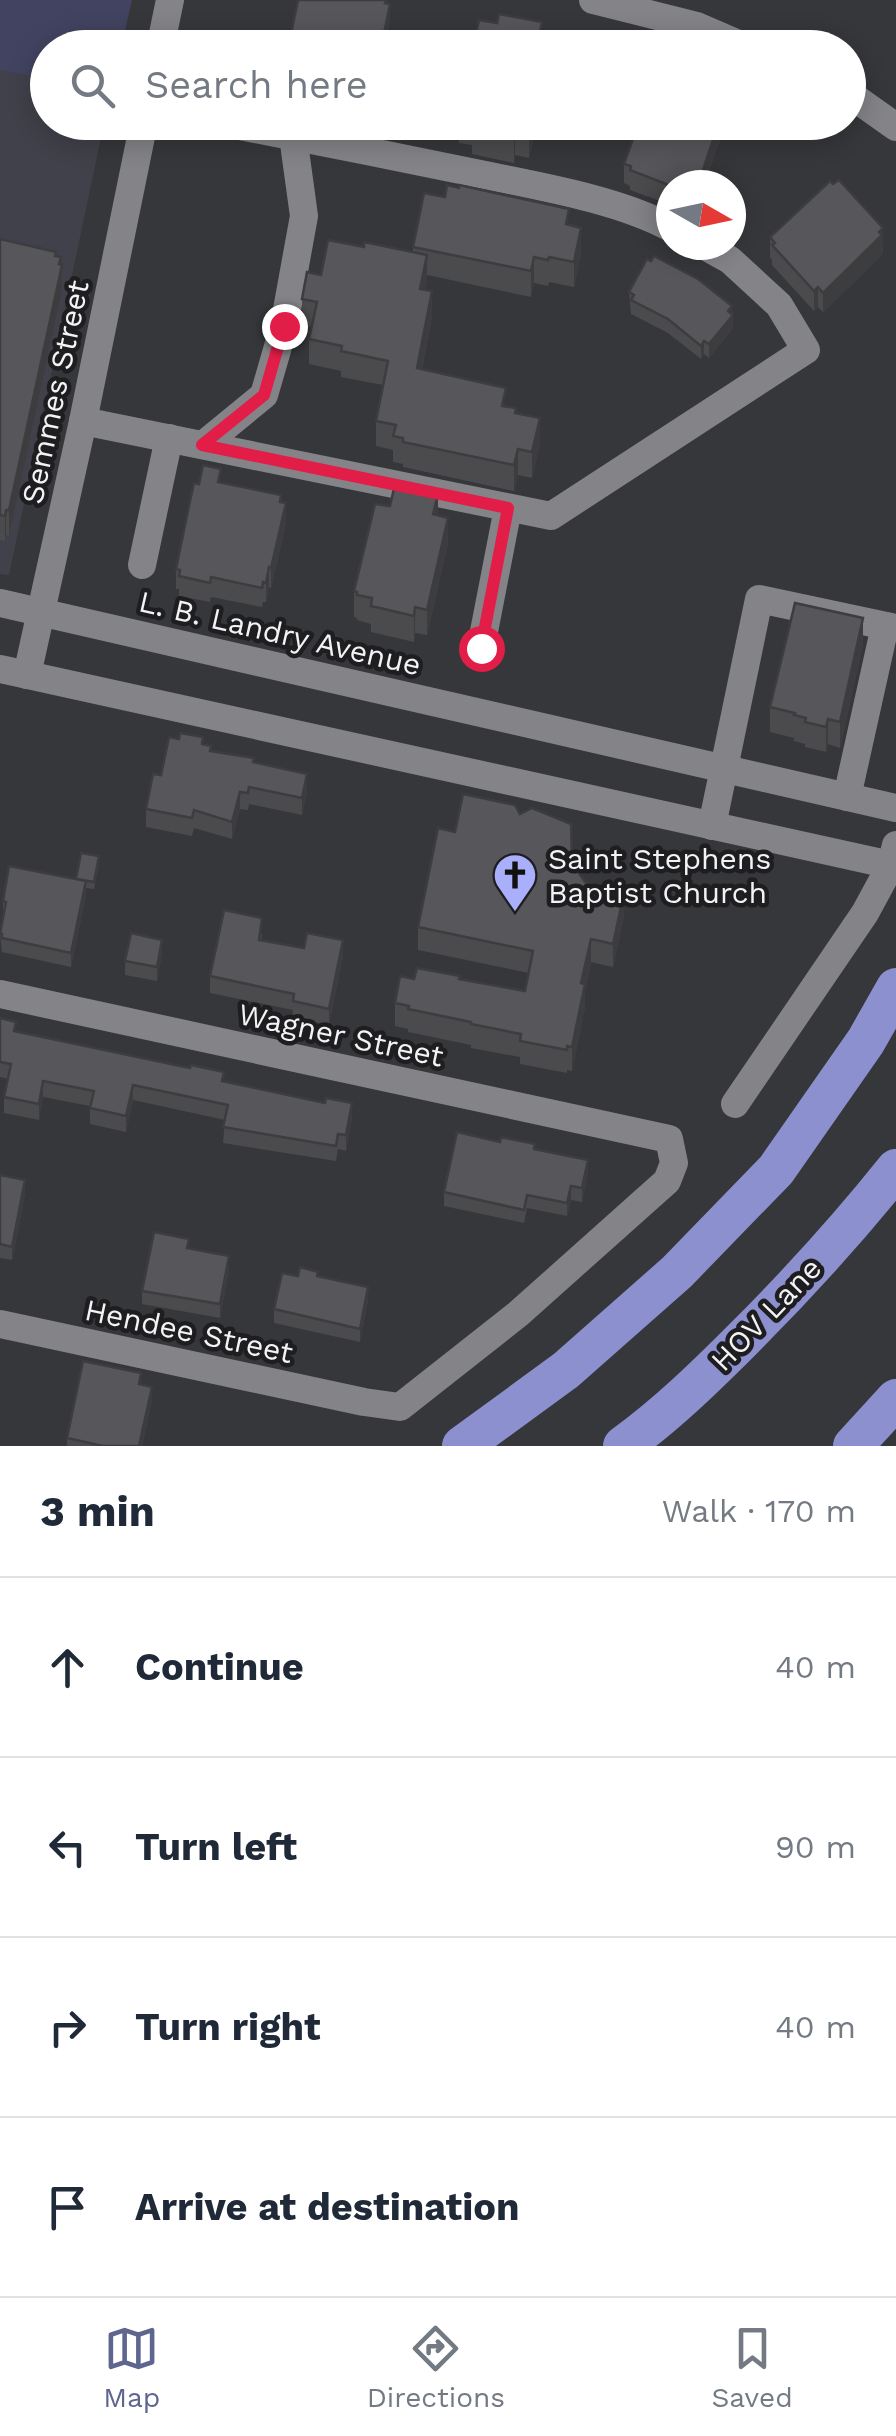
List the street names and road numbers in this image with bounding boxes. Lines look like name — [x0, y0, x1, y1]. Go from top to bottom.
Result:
street label: Semmes Street — [14, 277, 96, 507]
street label: L. B. Landry Avenue — [136, 584, 424, 682]
street label: Wagner Street — [235, 996, 447, 1074]
street label: HOV Lane — [704, 1250, 828, 1378]
street label: Hendee Street — [82, 1292, 297, 1370]

